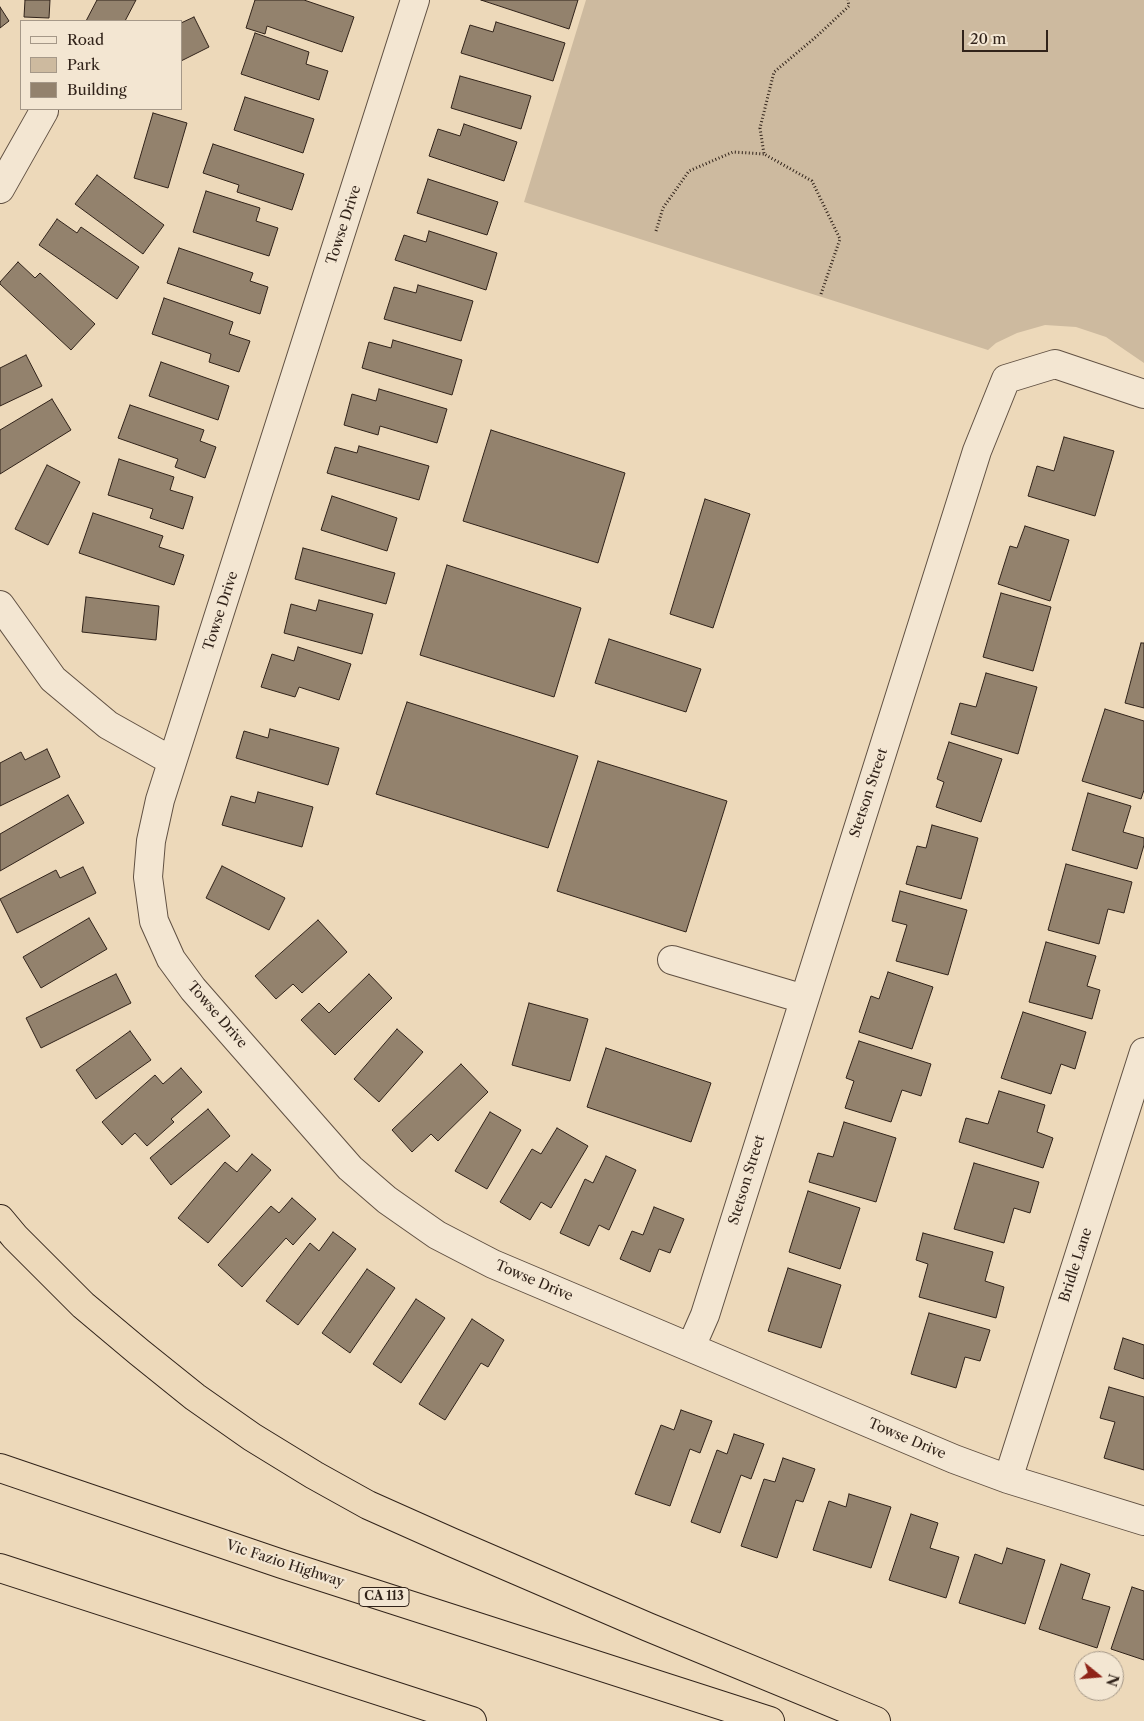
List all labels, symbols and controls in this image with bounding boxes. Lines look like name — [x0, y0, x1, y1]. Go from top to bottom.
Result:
legend — [20, 20, 182, 110]
scale bar — [964, 20, 1050, 52]
text: 20 m — [970, 29, 1006, 48]
text: Road — [67, 30, 104, 49]
text: Park — [67, 55, 100, 74]
text: Building — [67, 80, 127, 99]
street label: Towse Drive — [323, 183, 365, 267]
street label: Towse Drive — [200, 569, 242, 653]
street label: Stetson Street — [847, 746, 891, 840]
street label: Towse Drive — [184, 978, 250, 1052]
street label: Stetson Street — [725, 1133, 769, 1227]
street label: Bridle Lane — [1056, 1226, 1096, 1304]
street label: Towse Drive — [493, 1257, 575, 1305]
street label: Towse Drive — [866, 1415, 948, 1463]
street label: Vic Fazio Highway — [224, 1537, 346, 1591]
road number: CA 113 — [359, 1588, 409, 1606]
north arrow — [1074, 1651, 1124, 1701]
text: N — [1102, 1672, 1123, 1689]

